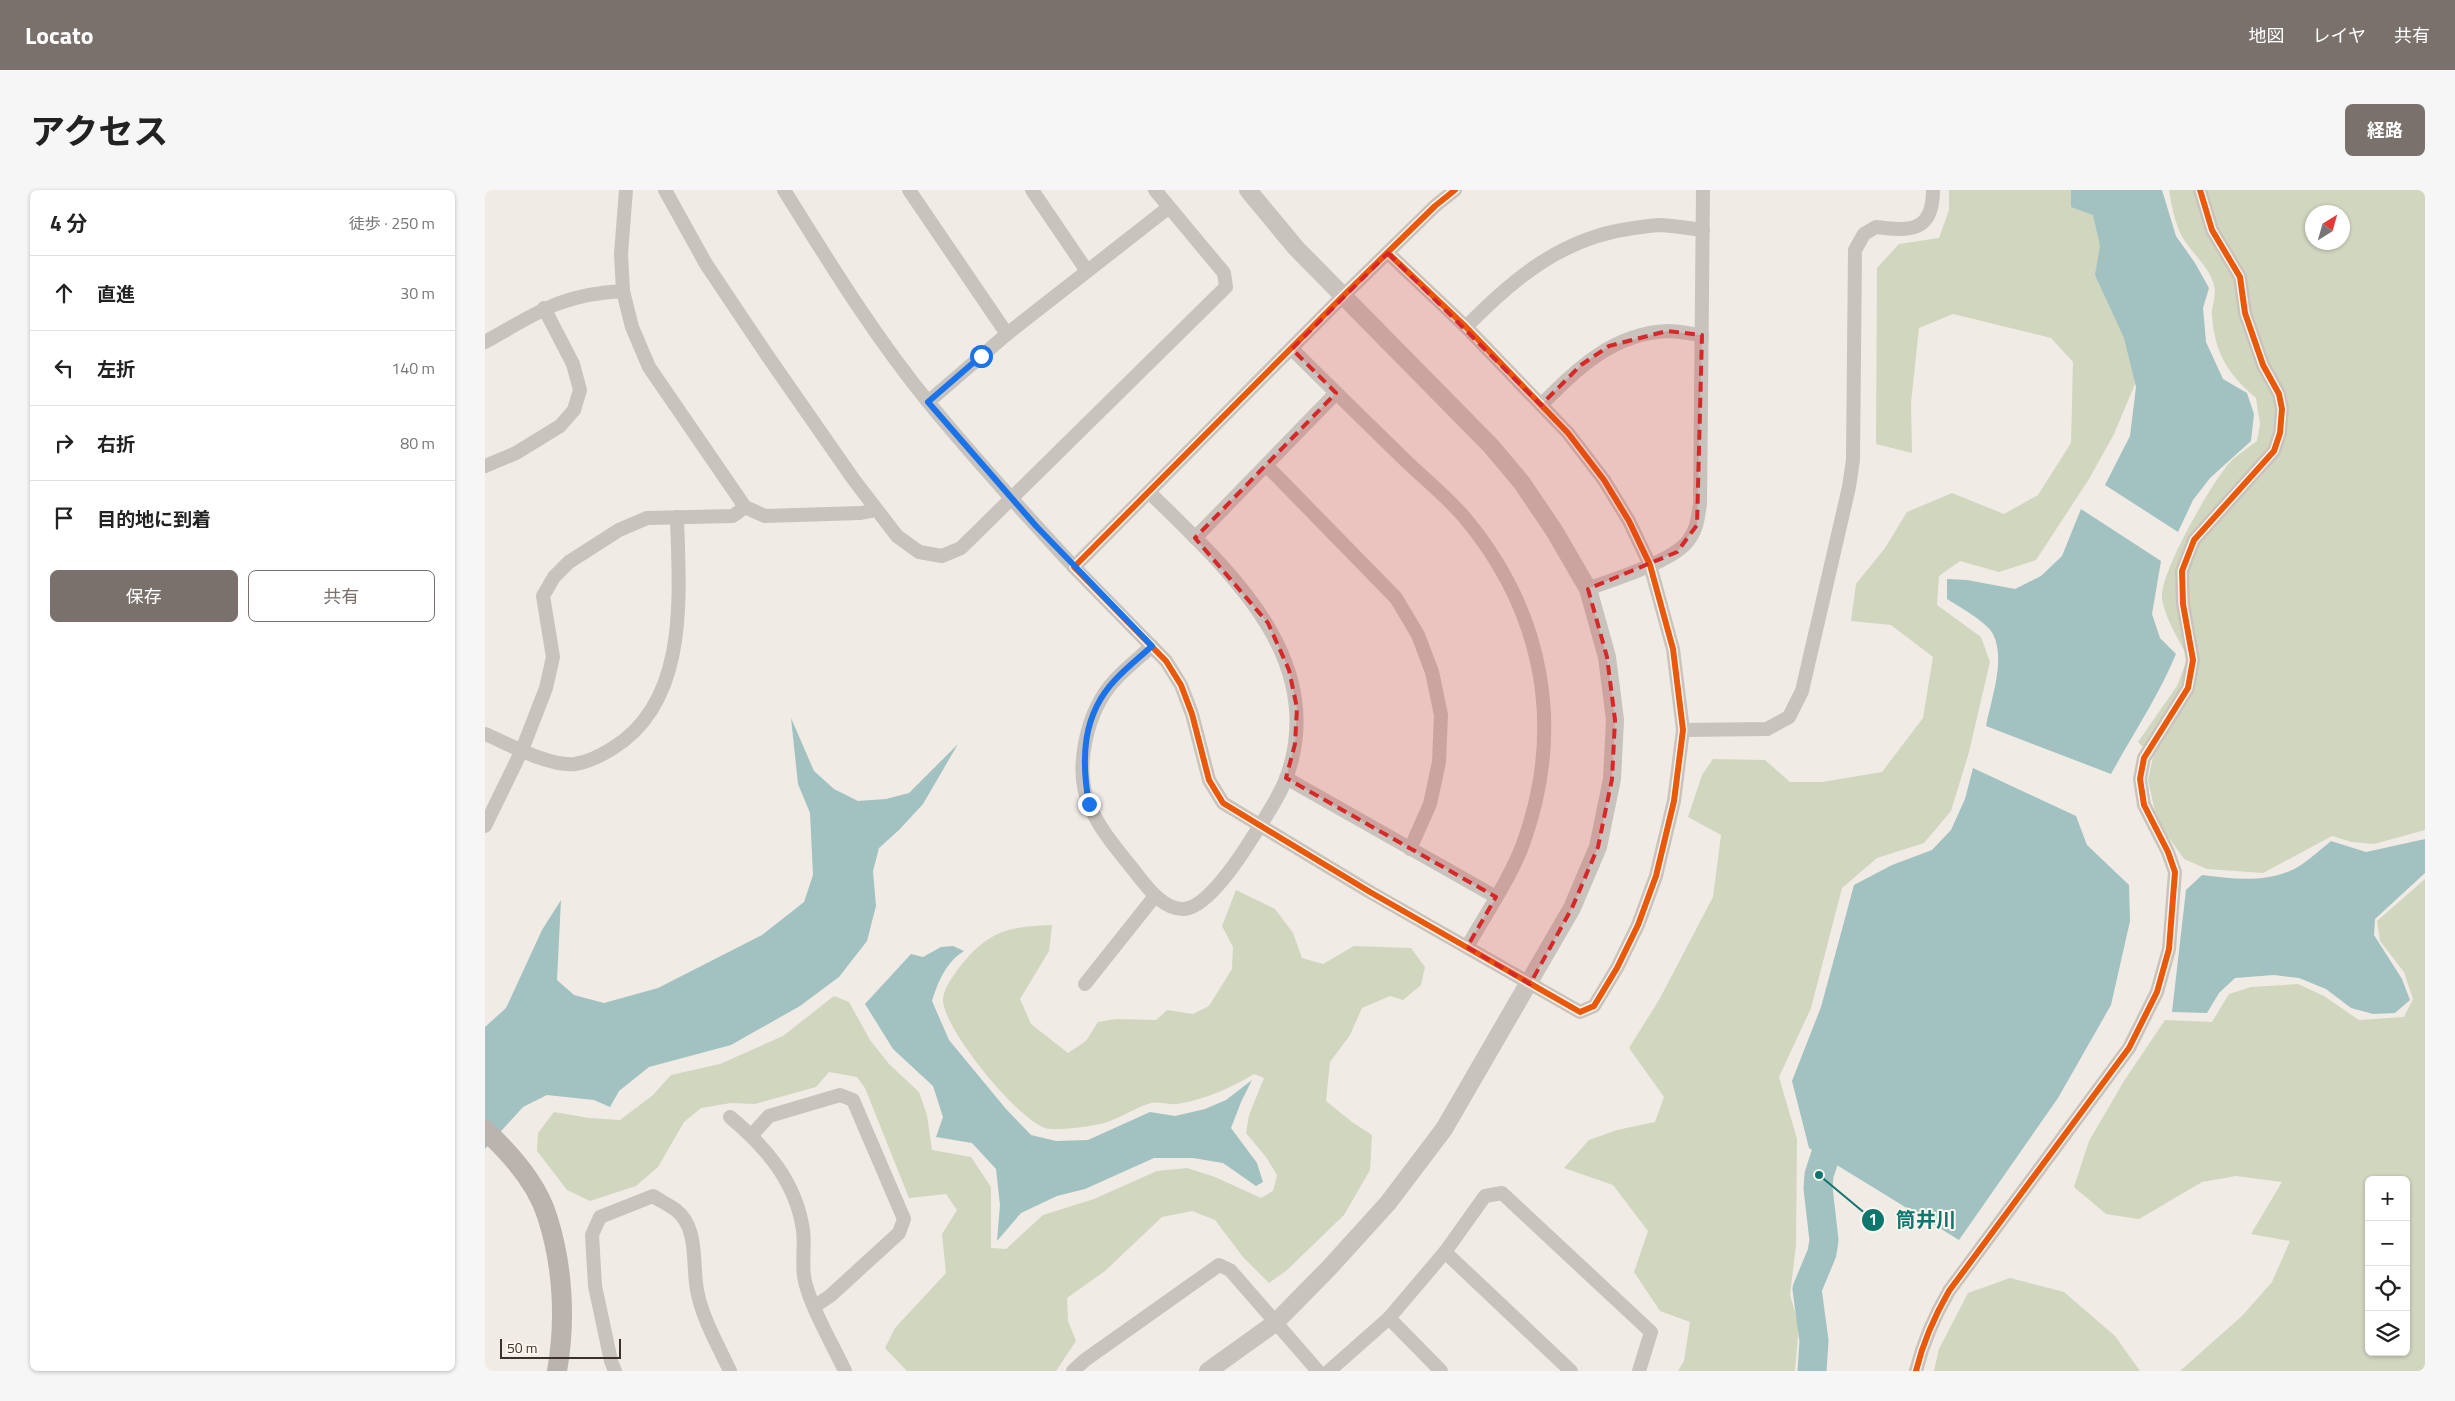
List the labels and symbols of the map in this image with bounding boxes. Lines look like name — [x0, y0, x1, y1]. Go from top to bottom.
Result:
north arrow — [2305, 205, 2350, 250]
route start — [970, 345, 993, 368]
route end — [1078, 793, 1101, 816]
callout: 筒井川 — [1861, 1203, 1966, 1238]
text: 筒井川 — [1896, 1204, 1956, 1235]
text: 1 — [1869, 1208, 1877, 1231]
scale bar — [500, 1336, 621, 1359]

